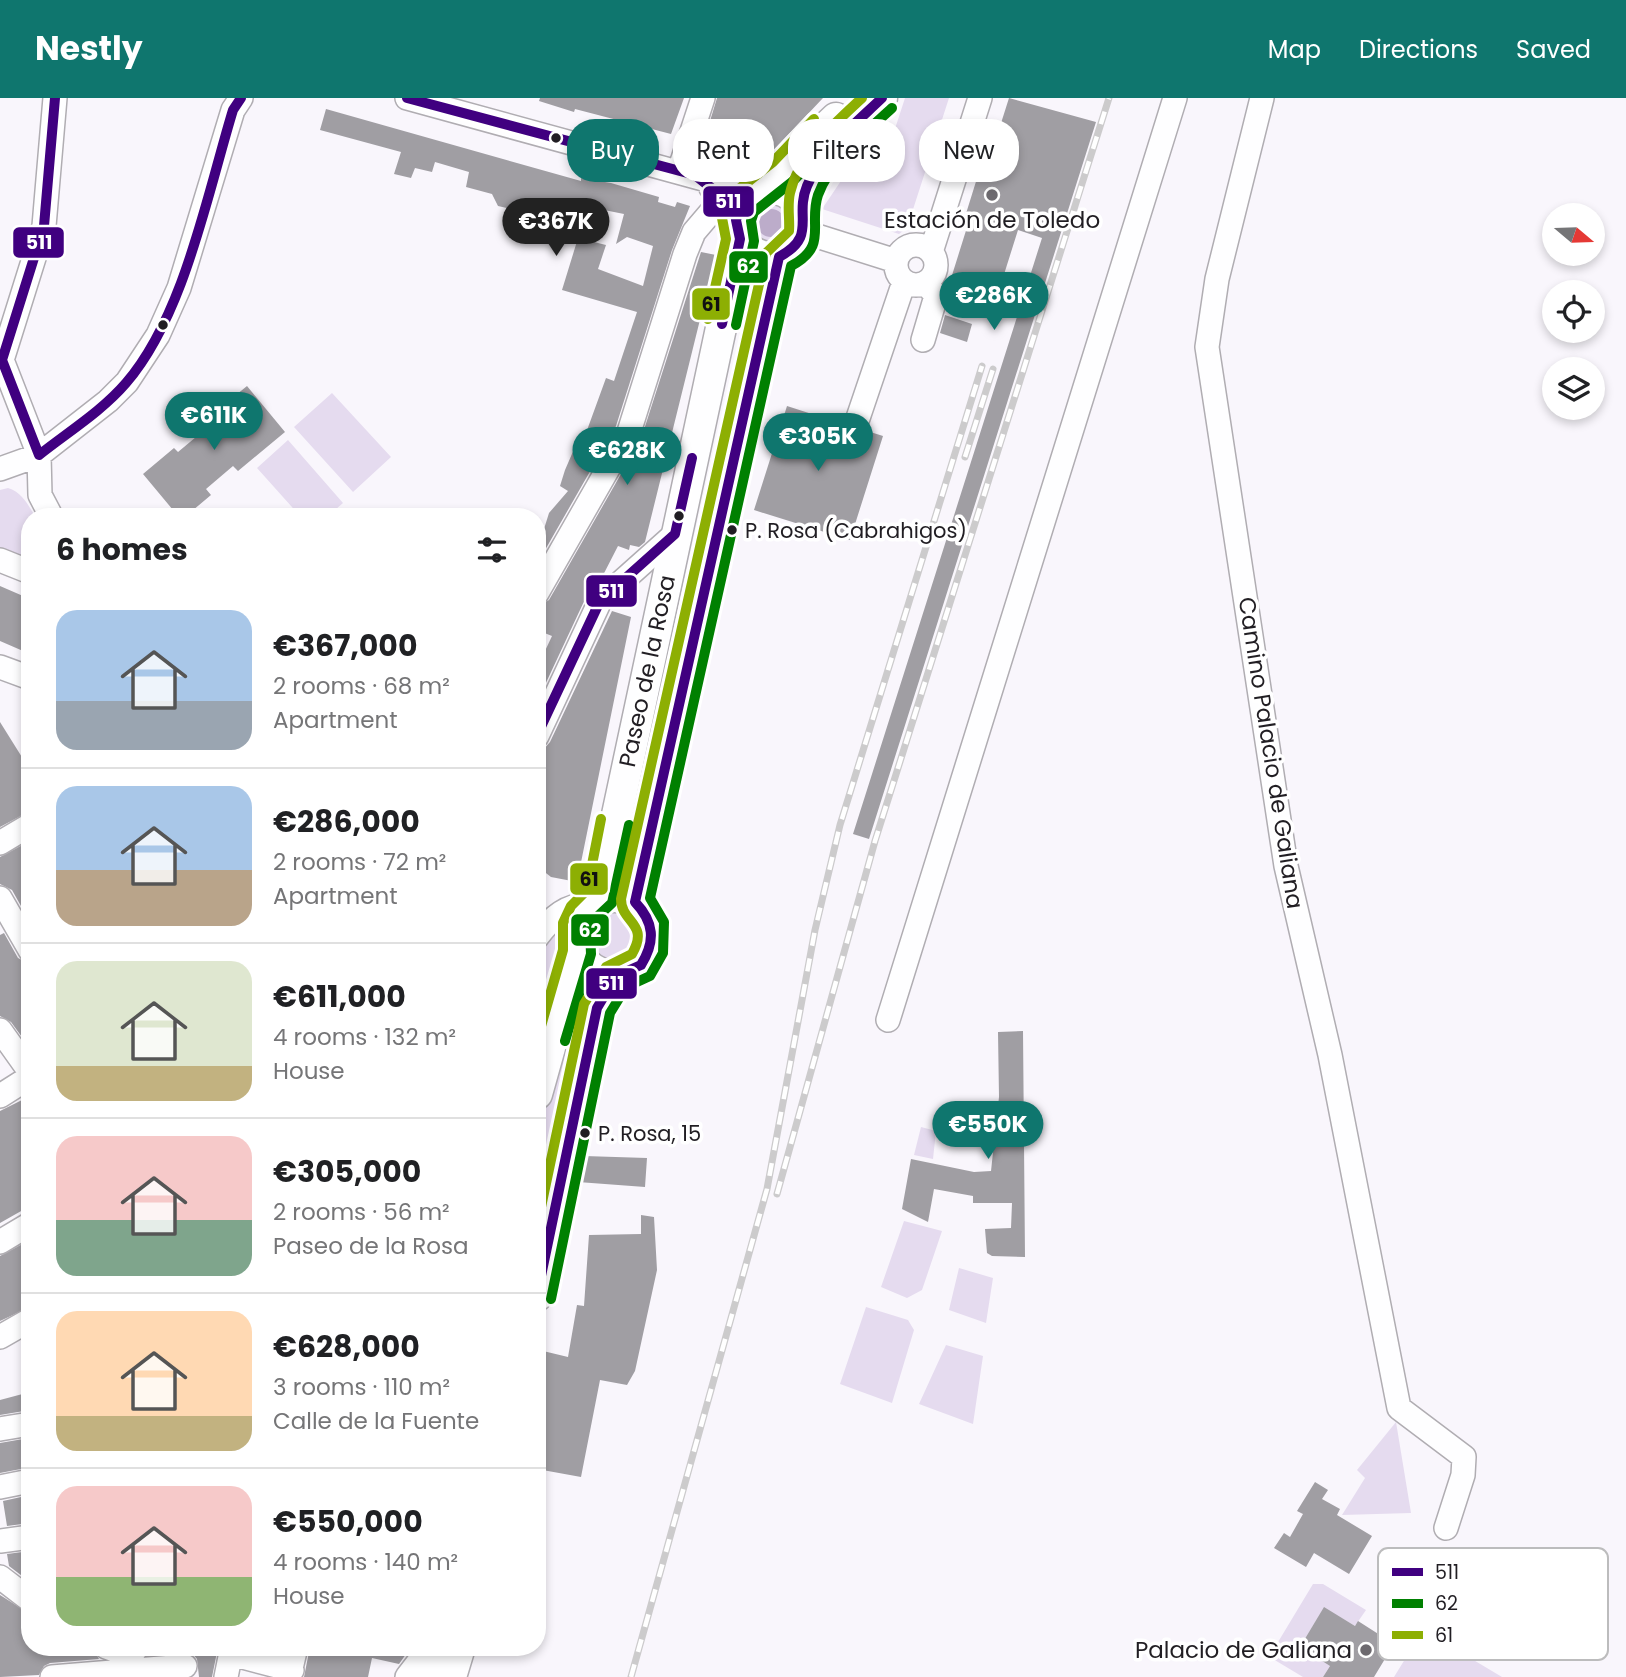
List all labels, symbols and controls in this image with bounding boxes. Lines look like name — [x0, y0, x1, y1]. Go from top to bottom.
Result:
text: Nestly — [35, 25, 143, 72]
text: Map — [1268, 33, 1321, 66]
text: Directions — [1359, 33, 1478, 66]
text: Saved — [1516, 33, 1591, 66]
chip: Buy — [567, 119, 659, 182]
chip: Rent — [673, 119, 774, 182]
chip: Filters — [788, 119, 905, 182]
chip: New — [919, 119, 1019, 182]
unlabelled marker — [549, 131, 563, 145]
line badge: 511 — [702, 185, 755, 218]
marker: Estación de Toledo — [984, 187, 1000, 203]
text: 511 — [715, 188, 741, 215]
pin: €367K — [507, 198, 605, 258]
north arrow — [1542, 203, 1605, 266]
map controls — [1542, 203, 1605, 420]
place label: Estación de Toledo — [884, 204, 1100, 236]
text: €367K — [518, 205, 594, 237]
line badge: 511 — [12, 226, 65, 259]
text: 511 — [26, 229, 52, 256]
line badge: 62 — [728, 250, 769, 284]
text: 62 — [737, 253, 760, 280]
pin: €286K — [945, 272, 1043, 332]
text: €286K — [955, 279, 1033, 311]
button: locate — [1542, 280, 1605, 343]
line badge: 61 — [691, 287, 731, 321]
text: 61 — [701, 291, 721, 318]
unlabelled marker — [156, 318, 170, 332]
button: layers — [1542, 357, 1605, 420]
pin: €611K — [165, 392, 263, 452]
text: €611K — [181, 399, 247, 431]
pin: €305K — [769, 414, 867, 473]
text: €305K — [779, 420, 857, 452]
pin: €628K — [578, 428, 676, 487]
text: €628K — [588, 434, 666, 466]
unlabelled marker — [672, 509, 686, 523]
place label: P. Rosa (Cabrahigos) — [745, 516, 967, 545]
marker: P. Rosa (Cabrahigos) — [725, 523, 739, 537]
text: 6 homes — [56, 528, 188, 571]
icon: filters — [473, 531, 511, 569]
street label: Paseo de la Rosa — [611, 572, 683, 770]
line badge: 511 — [585, 574, 638, 608]
text: 511 — [598, 578, 624, 605]
street label: Camino Palacio de Galiana — [1231, 595, 1311, 911]
text: €367,000 — [273, 624, 417, 667]
icon: home — [112, 638, 196, 722]
text: 2 rooms · 68 m² — [273, 670, 450, 702]
text: Apartment — [273, 704, 398, 736]
text: €286,000 — [273, 800, 420, 843]
icon: home — [112, 814, 196, 898]
text: 2 rooms · 72 m² — [273, 846, 446, 878]
line badge: 61 — [569, 862, 609, 896]
text: 61 — [579, 866, 599, 893]
text: Apartment — [273, 880, 398, 912]
line badge: 62 — [570, 913, 610, 947]
text: 62 — [579, 917, 602, 944]
line badge: 511 — [585, 967, 638, 1000]
text: 511 — [598, 970, 624, 997]
text: €611,000 — [273, 975, 406, 1018]
icon: home — [112, 989, 196, 1073]
text: 4 rooms · 132 m² — [273, 1021, 456, 1053]
text: House — [273, 1055, 345, 1087]
pin: €550K — [939, 1102, 1037, 1161]
text: €550K — [948, 1108, 1028, 1140]
place label: P. Rosa, 15 — [598, 1119, 701, 1148]
marker: P. Rosa, 15 — [578, 1126, 592, 1140]
text: €305,000 — [273, 1150, 421, 1193]
icon: home — [112, 1164, 196, 1248]
text: 2 rooms · 56 m² — [273, 1196, 450, 1228]
text: Paseo de la Rosa — [273, 1230, 469, 1262]
text: €628,000 — [273, 1325, 420, 1368]
icon: home — [112, 1339, 196, 1423]
text: 3 rooms · 110 m² — [273, 1371, 450, 1403]
text: Calle de la Fuente — [273, 1405, 479, 1437]
text: €550,000 — [273, 1500, 423, 1543]
icon: home — [112, 1514, 196, 1598]
text: 4 rooms · 140 m² — [273, 1546, 458, 1578]
legend — [1378, 1548, 1608, 1660]
text: 511 — [1435, 1559, 1459, 1586]
text: House — [273, 1580, 345, 1612]
text: 62 — [1435, 1590, 1458, 1617]
text: 61 — [1435, 1622, 1453, 1649]
place label: Palacio de Galiana — [1135, 1634, 1352, 1666]
marker: Palacio de Galiana — [1358, 1642, 1374, 1658]

